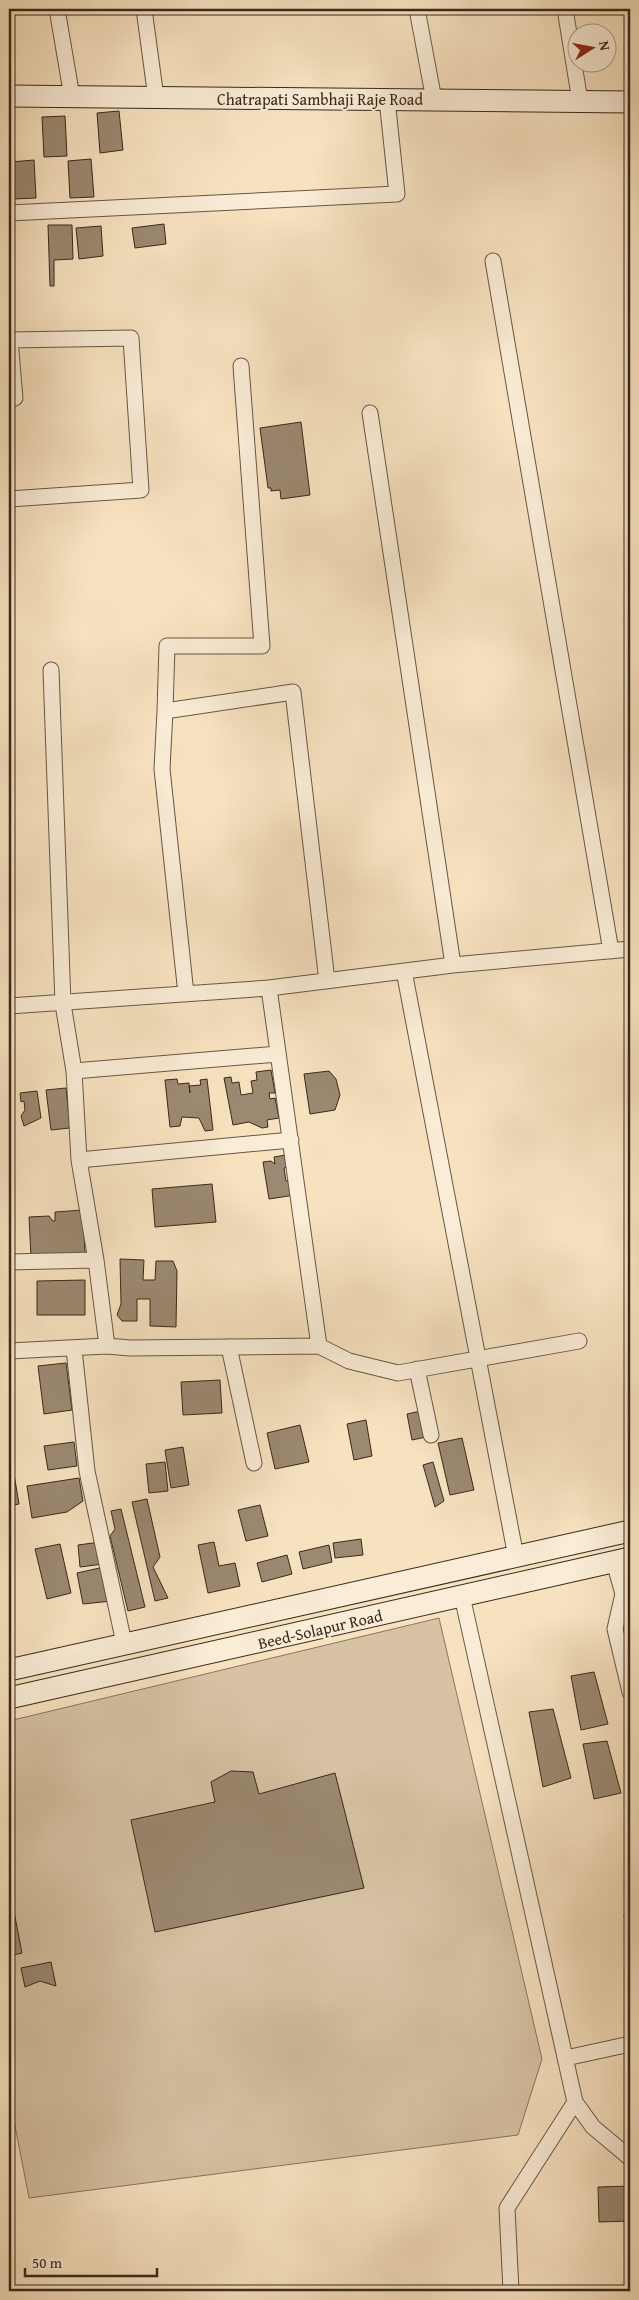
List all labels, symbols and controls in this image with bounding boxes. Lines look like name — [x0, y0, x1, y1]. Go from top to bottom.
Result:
north arrow — [566, 22, 616, 72]
text: N — [594, 39, 616, 53]
street label: Chatrapati Sambhaji Raje Road — [217, 87, 423, 111]
street label: Beed-Solapur Road — [255, 1603, 385, 1655]
scale bar — [25, 2245, 158, 2277]
text: 50 m — [32, 2252, 63, 2273]

